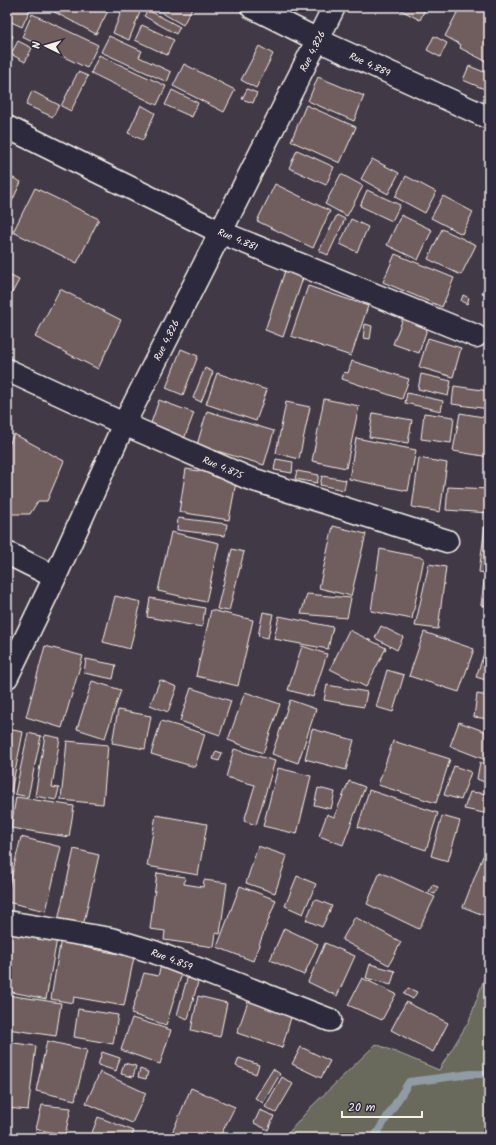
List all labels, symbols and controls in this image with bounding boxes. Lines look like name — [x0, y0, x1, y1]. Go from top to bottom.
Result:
north arrow — [26, 26, 66, 66]
street label: Rue 4.826 — [296, 28, 330, 75]
text: N — [28, 41, 46, 49]
street label: Rue 4.889 — [346, 48, 393, 81]
street label: Rue 4.881 — [215, 224, 260, 256]
street label: Rue 4.826 — [150, 317, 184, 364]
street label: Rue 4.875 — [200, 452, 246, 484]
street label: Rue 4.859 — [149, 945, 195, 975]
scale bar — [342, 1093, 422, 1119]
text: 20 m — [348, 1098, 376, 1117]

